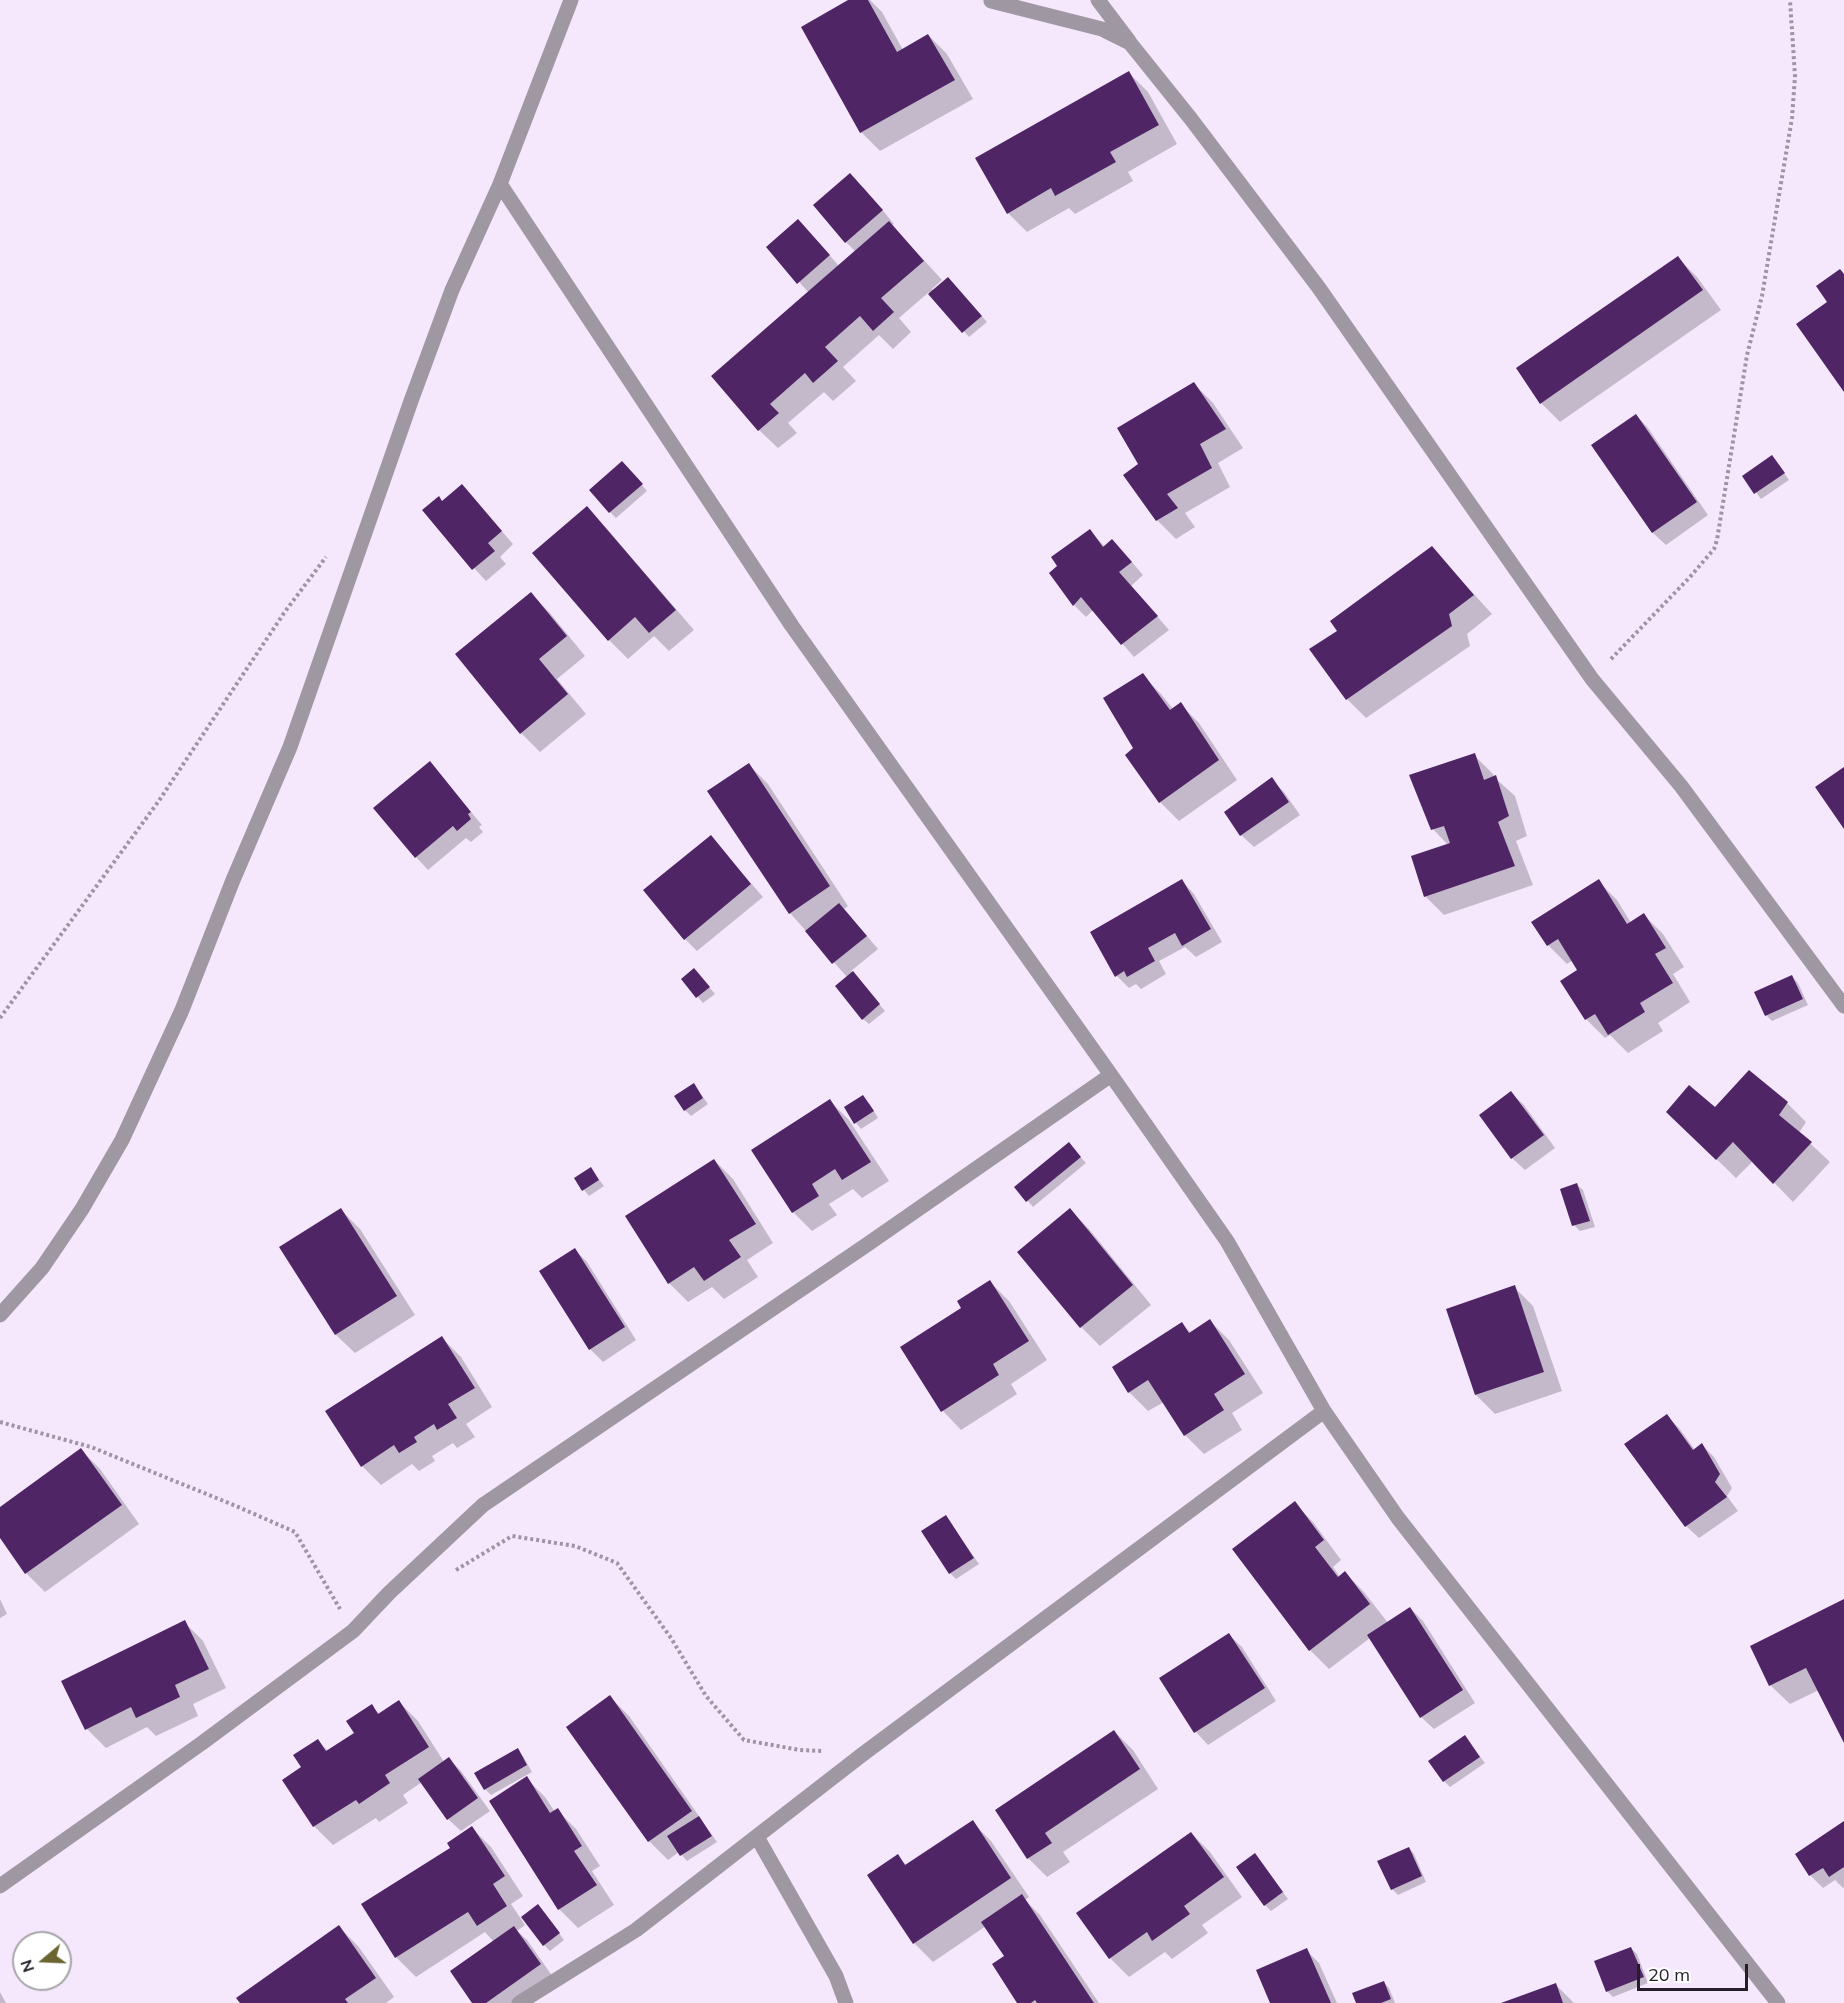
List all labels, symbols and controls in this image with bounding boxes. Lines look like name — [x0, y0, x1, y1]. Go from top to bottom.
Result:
north arrow — [12, 1931, 72, 1991]
scale bar — [1640, 1952, 1751, 1990]
text: N — [15, 1957, 38, 1975]
text: 20 m — [1648, 1963, 1690, 1986]

